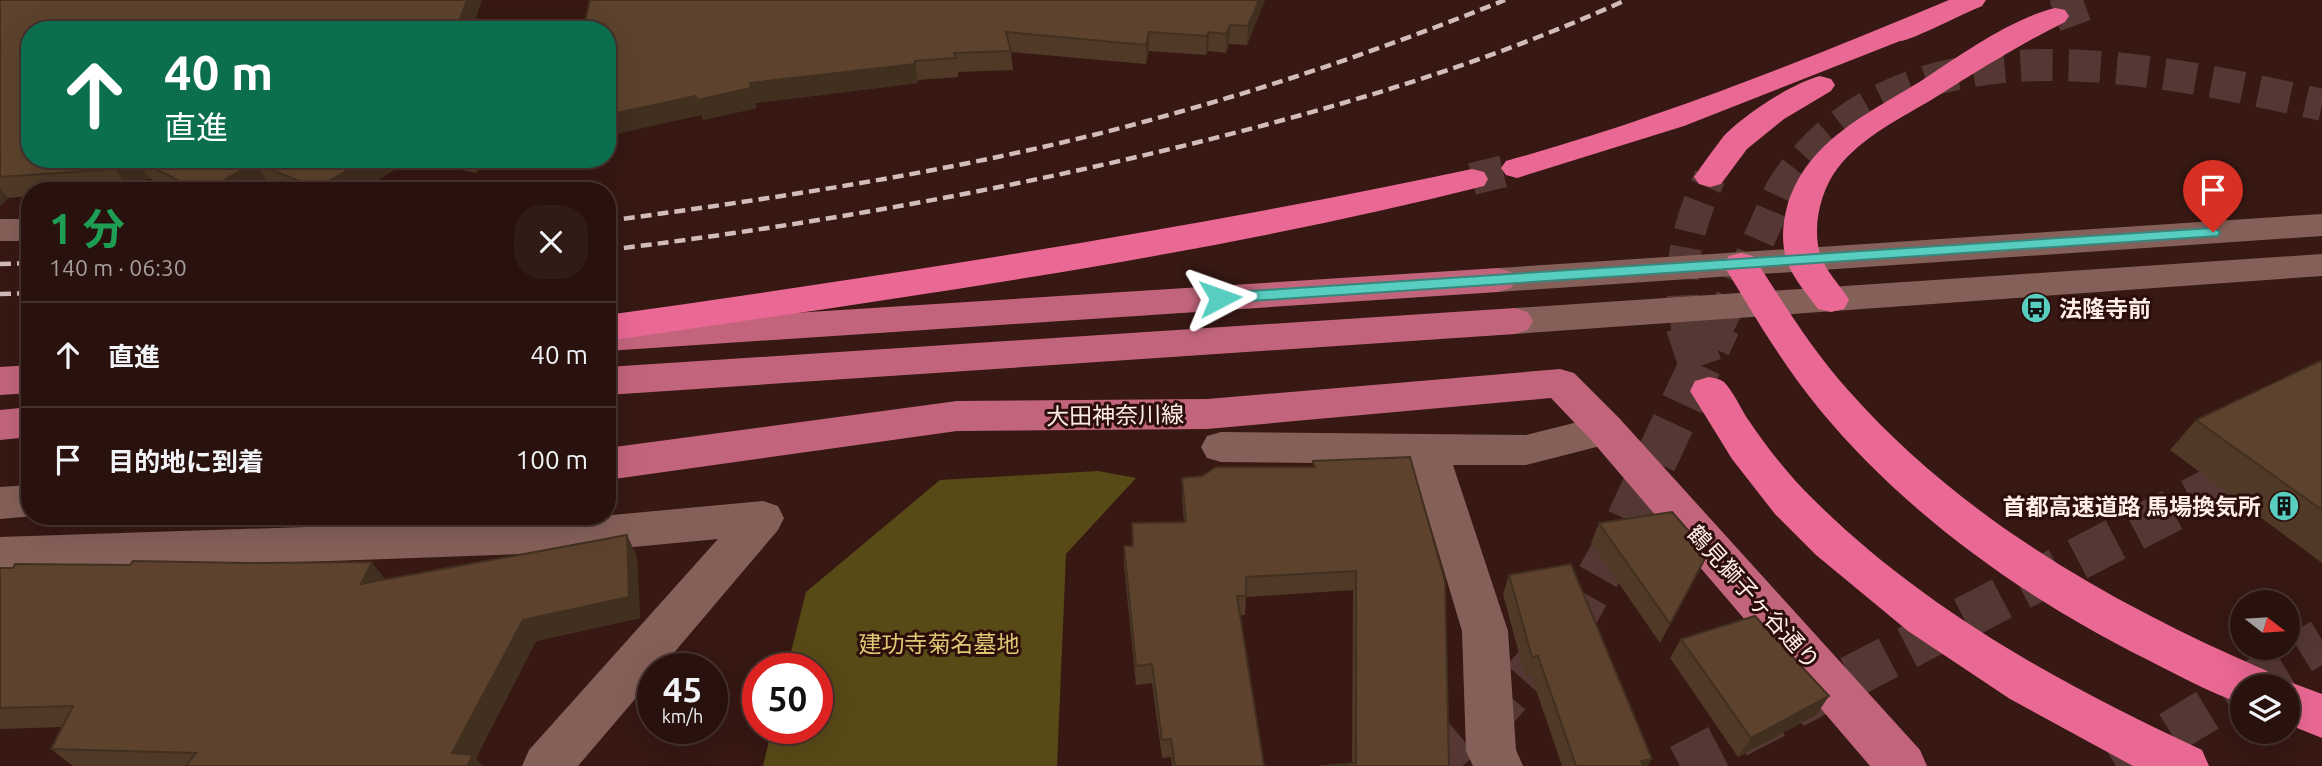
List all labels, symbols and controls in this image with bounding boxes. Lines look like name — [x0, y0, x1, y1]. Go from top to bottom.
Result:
text: 40 m — [164, 44, 273, 99]
icon: ahead — [49, 49, 140, 140]
text: 直進 — [164, 109, 228, 145]
pin — [2183, 160, 2243, 232]
icon: arrive — [2194, 171, 2232, 209]
text: 1 分 — [49, 205, 125, 252]
button: close — [514, 205, 588, 279]
text: 140 m · 06:30 — [49, 255, 187, 280]
position arrow — [1183, 261, 1257, 335]
bus stop icon: 法隆寺前 — [2019, 291, 2053, 325]
place label: 法隆寺前 — [2059, 296, 2151, 321]
icon: ahead — [49, 336, 87, 374]
text: 40 m — [530, 340, 588, 369]
text: 直進 — [108, 342, 160, 371]
street label: 大田神奈川線 — [1046, 401, 1184, 429]
icon: arrive — [49, 441, 87, 479]
text: 100 m — [516, 445, 588, 474]
text: 目的地に到着 — [108, 447, 264, 476]
building icon: 首都高速道路 馬場換気所 — [2267, 489, 2301, 523]
place label: 首都高速道路 馬場換気所 — [2003, 494, 2261, 519]
street label: 鶴見獅子ヶ谷通り — [1683, 520, 1825, 674]
north arrow — [2230, 590, 2300, 660]
map controls — [2230, 590, 2300, 744]
park label: 建功寺菊名墓地 — [859, 631, 1020, 656]
speed limit sign: 50 — [742, 653, 833, 744]
text: 45 — [663, 669, 702, 709]
button: layers — [2230, 674, 2300, 744]
text: km/h — [662, 706, 703, 726]

